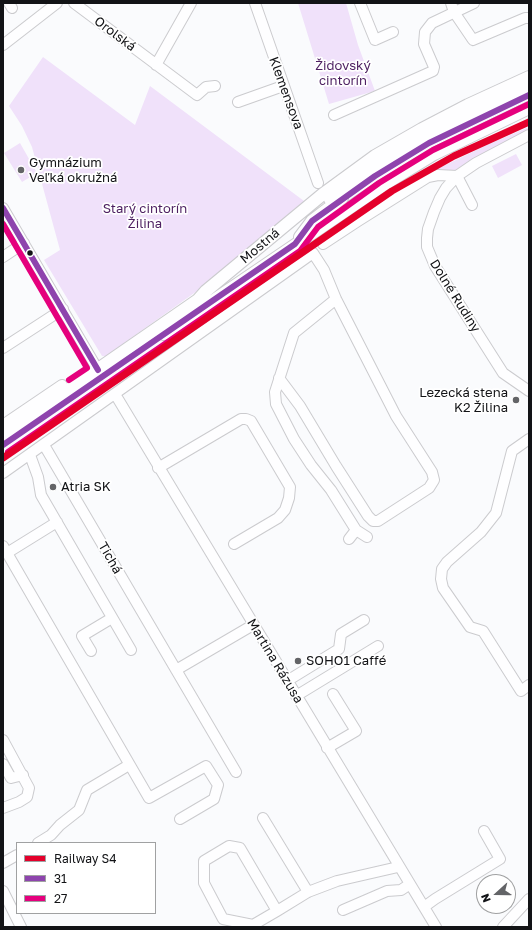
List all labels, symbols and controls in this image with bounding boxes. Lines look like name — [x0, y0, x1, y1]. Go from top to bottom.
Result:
street label: Orolská — [91, 13, 139, 55]
street label: Klemensova — [266, 55, 306, 131]
park label: Židovský cintorín — [315, 58, 371, 89]
place label: Gymnázium Veľká okružná — [29, 155, 117, 186]
marker: Gymnázium Veľká okružná — [16, 165, 26, 175]
park label: Starý cintorín Žilina — [103, 201, 187, 232]
street label: Mostná — [237, 225, 283, 267]
unlabelled marker — [25, 248, 35, 258]
street label: Dolné Rudiny — [426, 257, 484, 335]
place label: Lezecká stena K2 Žilina — [419, 385, 508, 416]
marker: Lezecká stena K2 Žilina — [511, 395, 521, 405]
place label: Atria SK — [61, 479, 111, 495]
marker: Atria SK — [48, 482, 58, 492]
street label: Tichá — [95, 539, 125, 577]
street label: Martina Rázusa — [244, 616, 306, 706]
place label: SOHO1 Caffé — [306, 653, 386, 669]
marker: SOHO1 Caffé — [293, 656, 303, 666]
legend — [16, 842, 156, 914]
text: Railway S4 — [54, 851, 117, 866]
text: 31 — [54, 871, 67, 886]
north arrow — [476, 874, 516, 914]
text: 27 — [54, 891, 67, 906]
text: N — [478, 892, 493, 904]

